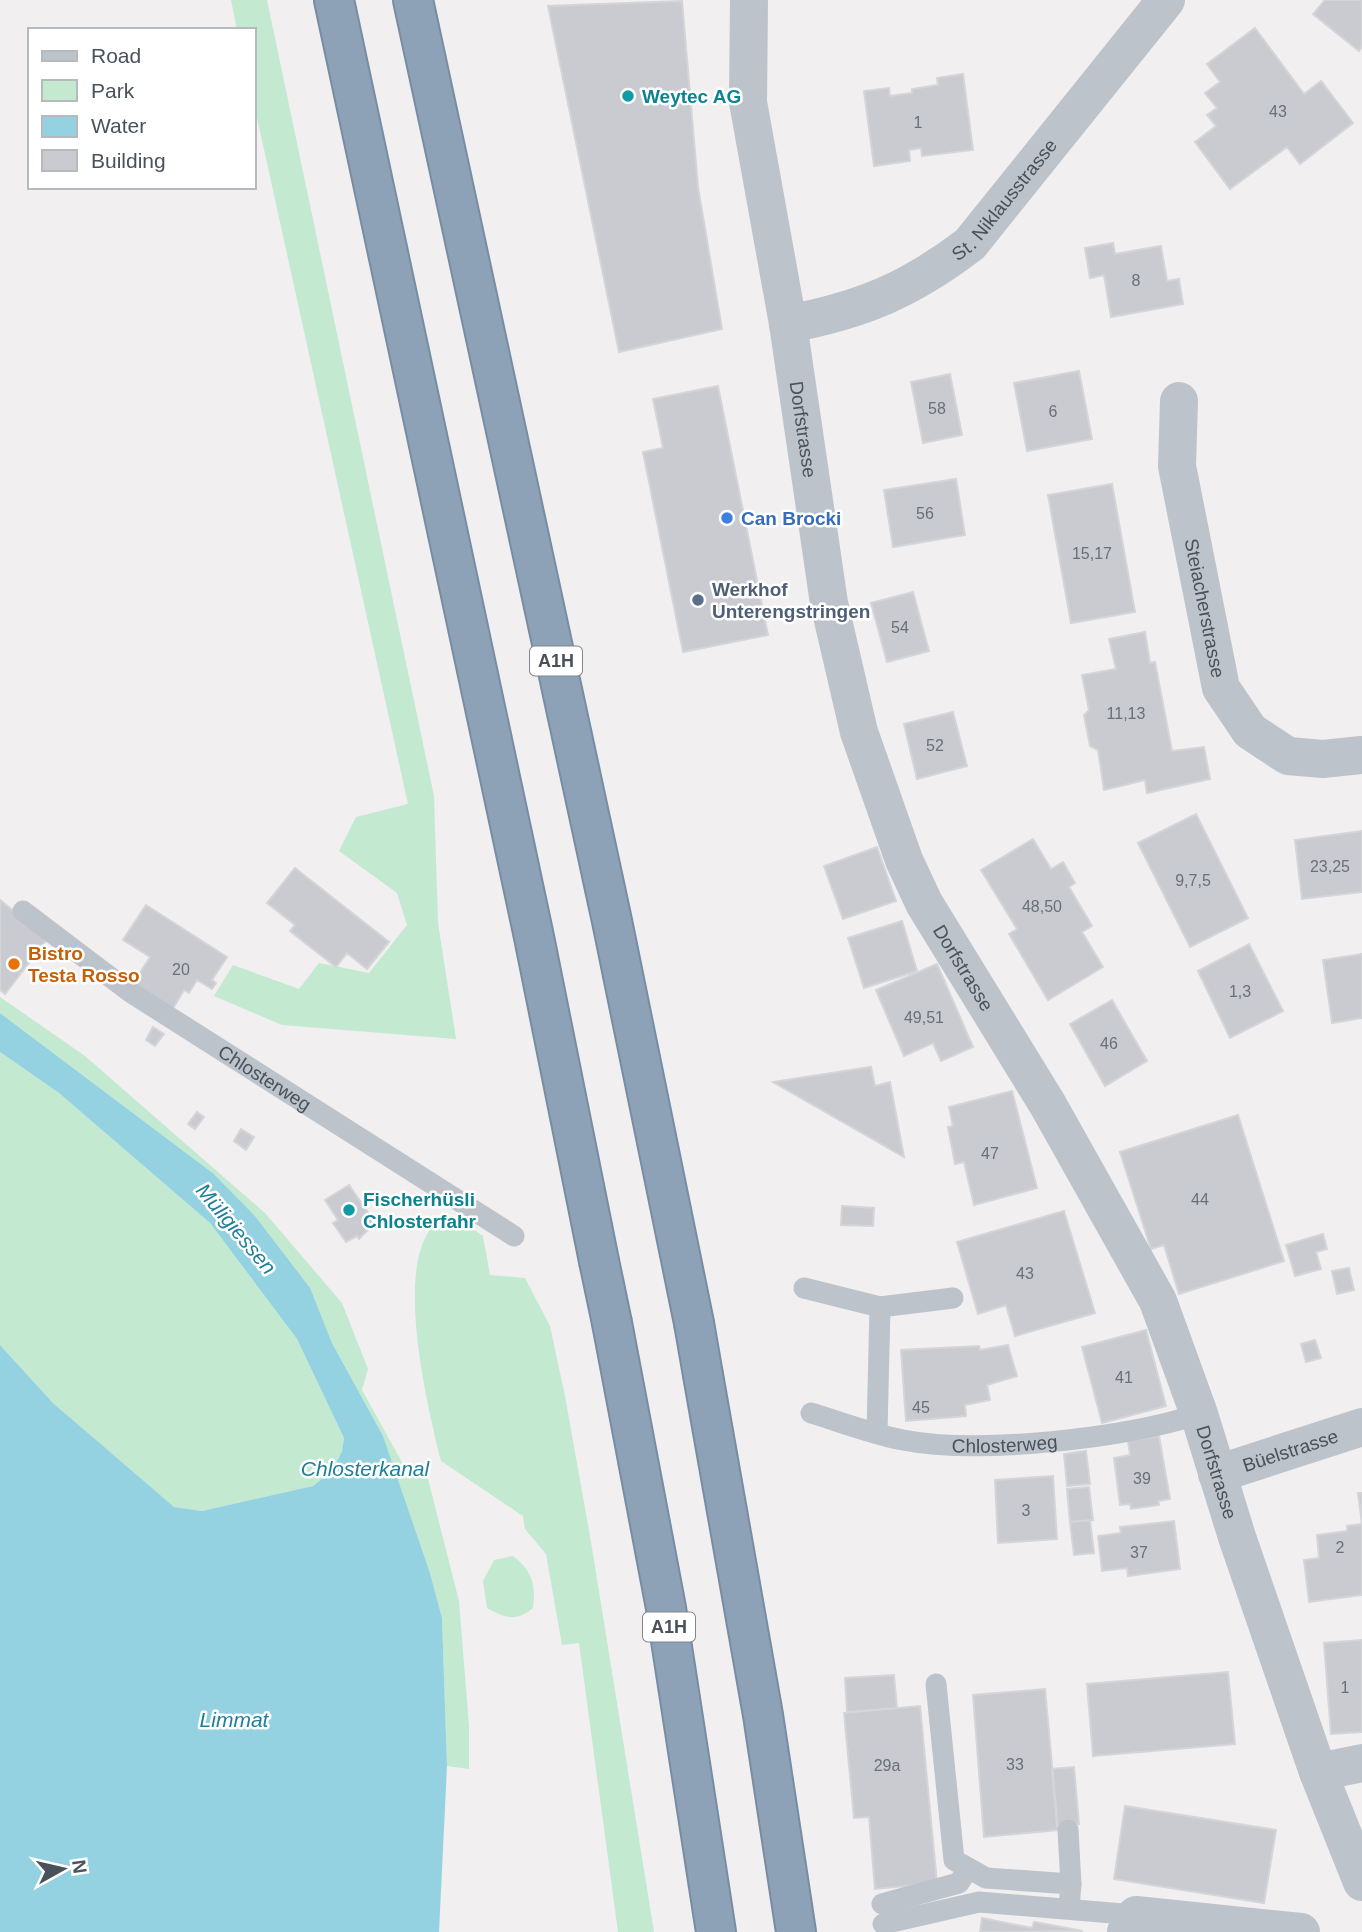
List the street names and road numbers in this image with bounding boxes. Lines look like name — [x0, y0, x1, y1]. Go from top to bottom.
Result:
street label: St. Niklausstrasse — [948, 135, 1061, 265]
street label: Dorfstrasse — [786, 380, 820, 479]
street label: Steiacherstrasse — [1181, 537, 1229, 680]
road number: A1H — [530, 646, 582, 676]
street label: Dorfstrasse — [929, 921, 998, 1015]
street label: Chlosterweg — [214, 1041, 315, 1115]
street label: Dorfstrasse — [1192, 1423, 1241, 1522]
street label: Büelstrasse — [1240, 1425, 1341, 1476]
street label: Chlosterweg — [951, 1431, 1059, 1457]
road number: A1H — [643, 1612, 695, 1642]

